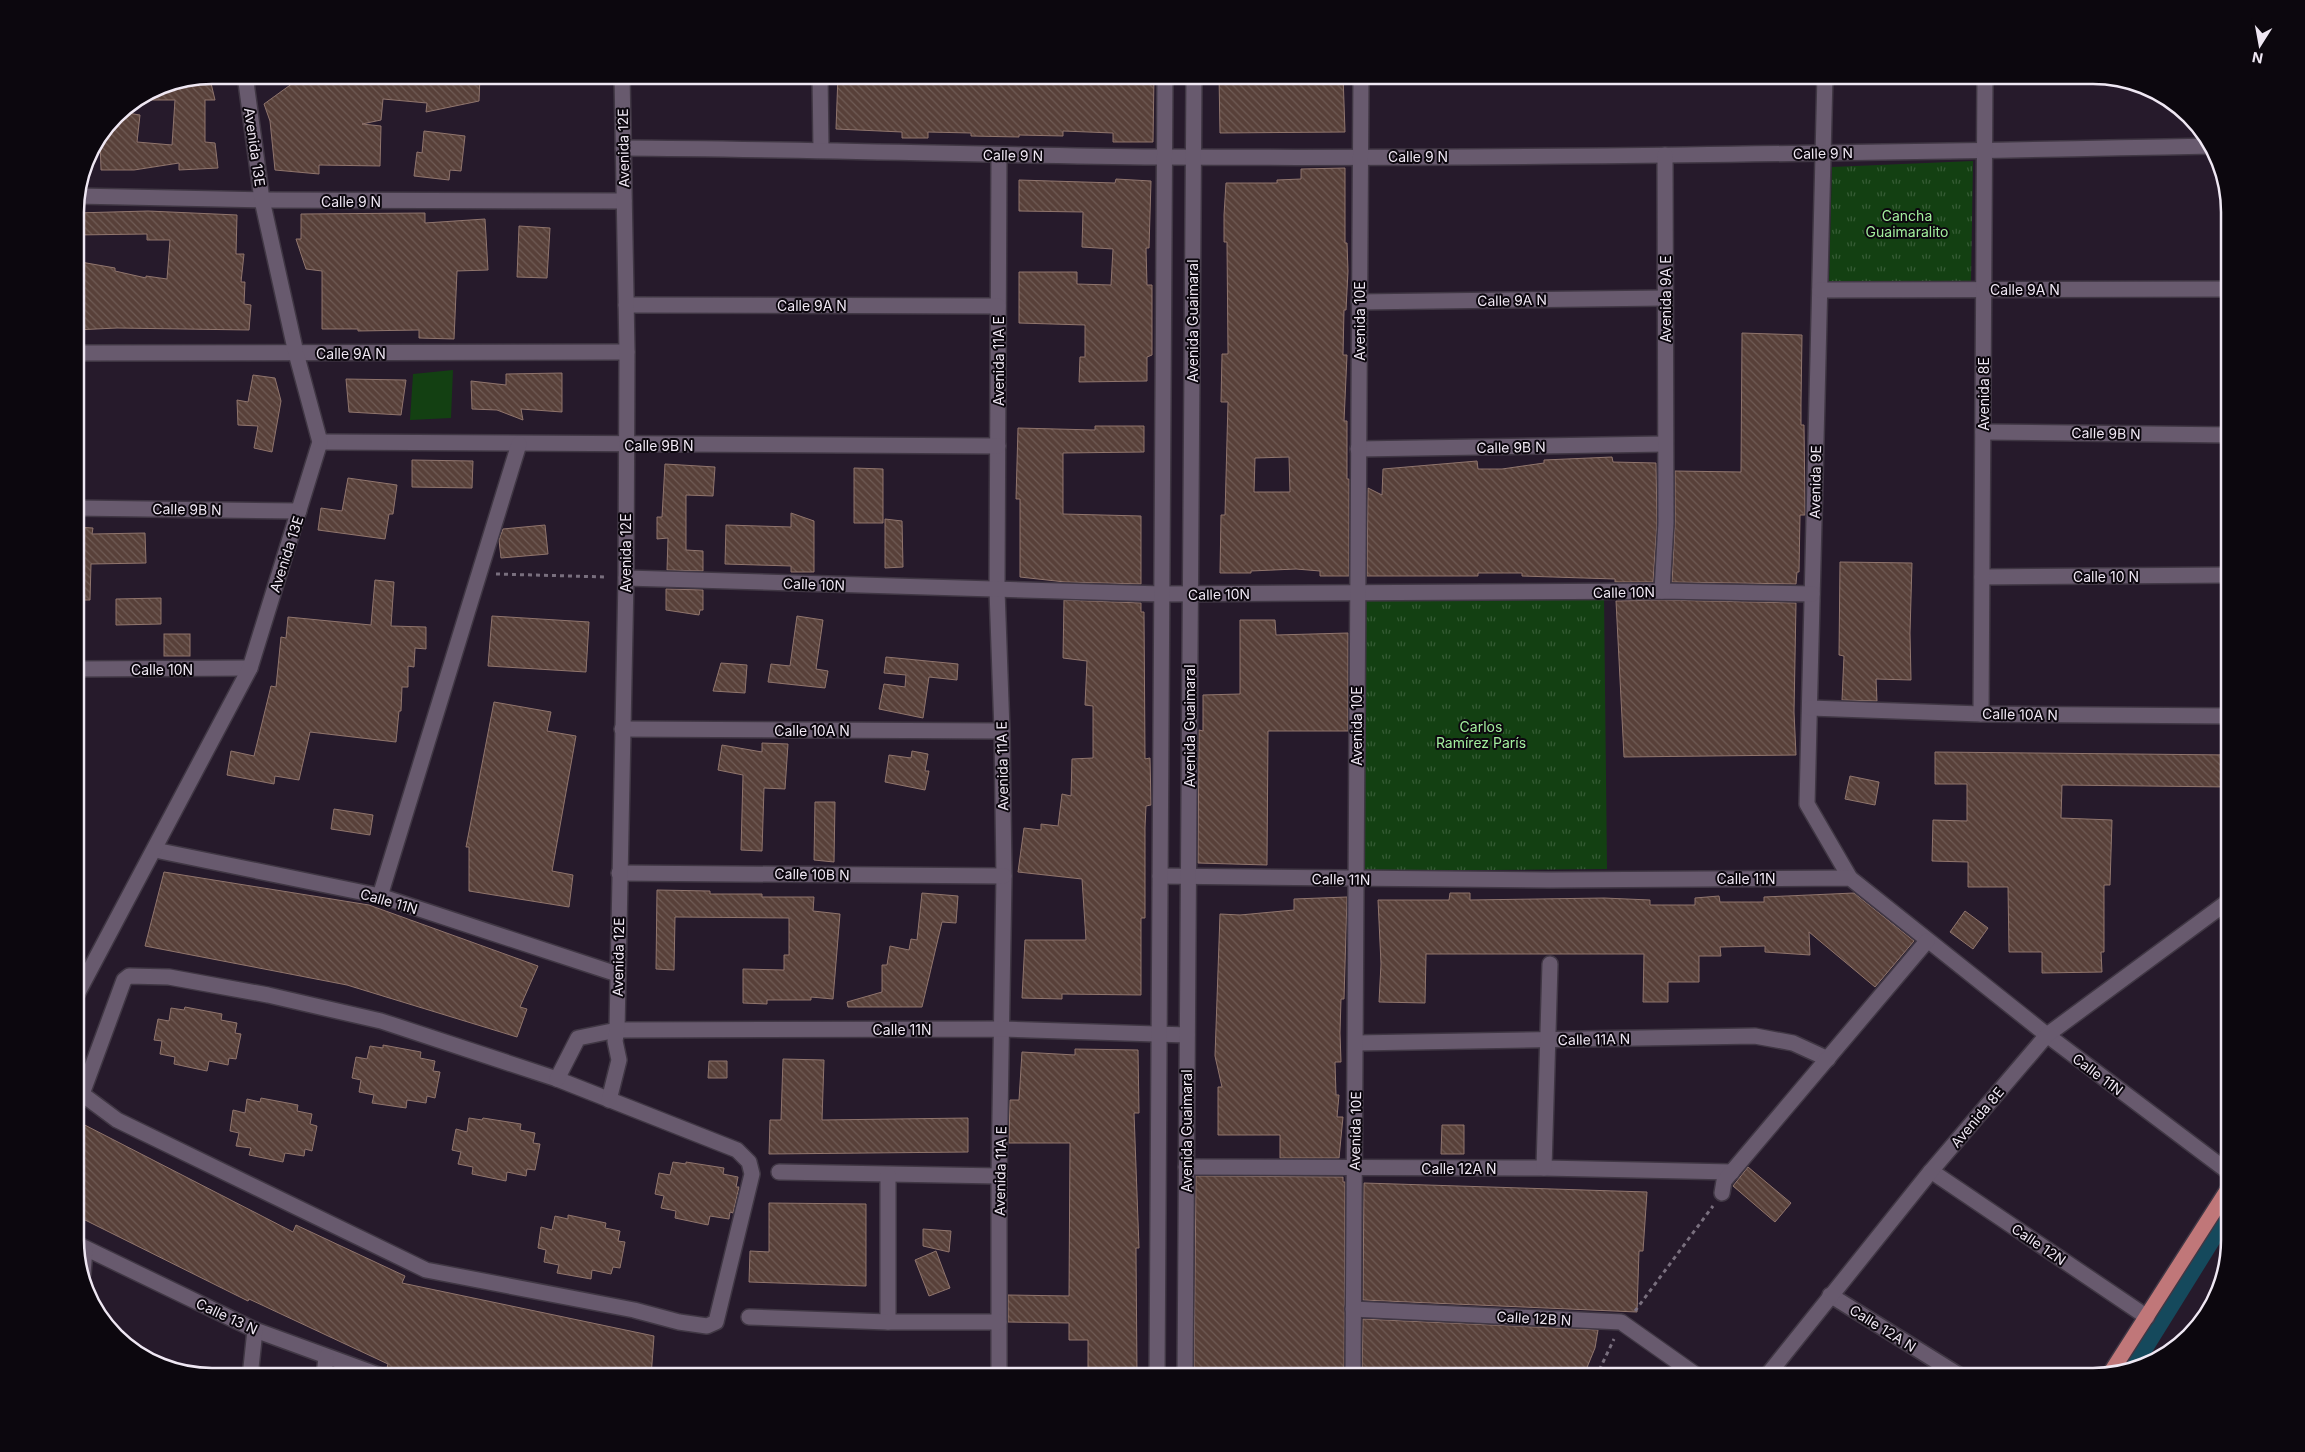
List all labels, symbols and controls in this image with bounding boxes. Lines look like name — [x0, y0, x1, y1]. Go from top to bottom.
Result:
north arrow — [2235, 20, 2285, 70]
text: N — [2251, 49, 2264, 68]
street label: Avenida 13E — [241, 107, 269, 187]
street label: Avenida 12E — [614, 108, 632, 188]
street label: Calle 9 N — [1793, 144, 1853, 162]
street label: Calle 9 N — [983, 146, 1043, 164]
street label: Calle 9 N — [1388, 148, 1448, 165]
street label: Calle 9 N — [321, 193, 381, 210]
park label: Cancha Guaimaralito — [1866, 207, 1948, 240]
street label: Avenida 9A E — [1657, 255, 1674, 343]
street label: Avenida Guaimaral — [1184, 259, 1201, 383]
street label: Avenida 10E — [1351, 281, 1368, 361]
street label: Calle 9A N — [1990, 281, 2060, 298]
street label: Calle 9A N — [1477, 291, 1547, 309]
street label: Calle 9A N — [777, 297, 847, 314]
street label: Avenida 11A E — [990, 316, 1007, 406]
street label: Calle 9A N — [316, 345, 386, 362]
street label: Avenida 8E — [1975, 357, 1992, 431]
street label: Calle 9B N — [2071, 424, 2141, 442]
street label: Calle 9B N — [624, 437, 694, 454]
street label: Calle 9B N — [1476, 438, 1546, 456]
street label: Avenida 9E — [1806, 445, 1824, 519]
street label: Calle 9B N — [152, 500, 222, 518]
street label: Avenida 12E — [617, 513, 634, 593]
street label: Avenida 13E — [266, 514, 306, 594]
street label: Calle 10 N — [2073, 568, 2139, 585]
street label: Calle 10N — [783, 574, 845, 594]
street label: Calle 10N — [1593, 583, 1655, 601]
street label: Calle 10N — [1188, 585, 1250, 603]
street label: Calle 10N — [131, 661, 193, 678]
street label: Avenida Guaimaral — [1181, 664, 1198, 788]
street label: Avenida 10E — [1348, 686, 1365, 766]
street label: Calle 10A N — [1982, 705, 2058, 723]
park label: Carlos Ramírez París — [1436, 718, 1526, 751]
street label: Avenida 11A E — [993, 721, 1011, 811]
street label: Calle 10A N — [774, 722, 850, 739]
street label: Calle 10B N — [774, 865, 850, 883]
street label: Calle 11N — [1311, 870, 1371, 888]
street label: Calle 11N — [1717, 870, 1775, 887]
street label: Calle 11N — [358, 885, 420, 917]
street label: Avenida 12E — [609, 917, 627, 997]
street label: Calle 11N — [873, 1021, 931, 1038]
street label: Calle 11A N — [1558, 1030, 1630, 1048]
street label: Calle 11N — [2069, 1049, 2127, 1099]
street label: Avenida Guaimaral — [1178, 1069, 1195, 1193]
street label: Avenida 8E — [1947, 1083, 2007, 1151]
street label: Avenida 10E — [1346, 1091, 1364, 1171]
street label: Avenida 11A E — [991, 1126, 1009, 1216]
street label: Calle 12A N — [1421, 1160, 1497, 1177]
street label: Calle 12N — [2009, 1220, 2069, 1268]
street label: Calle 13 N — [194, 1294, 260, 1338]
street label: Calle 12A N — [1847, 1301, 1919, 1355]
street label: Calle 12B N — [1496, 1308, 1572, 1328]

